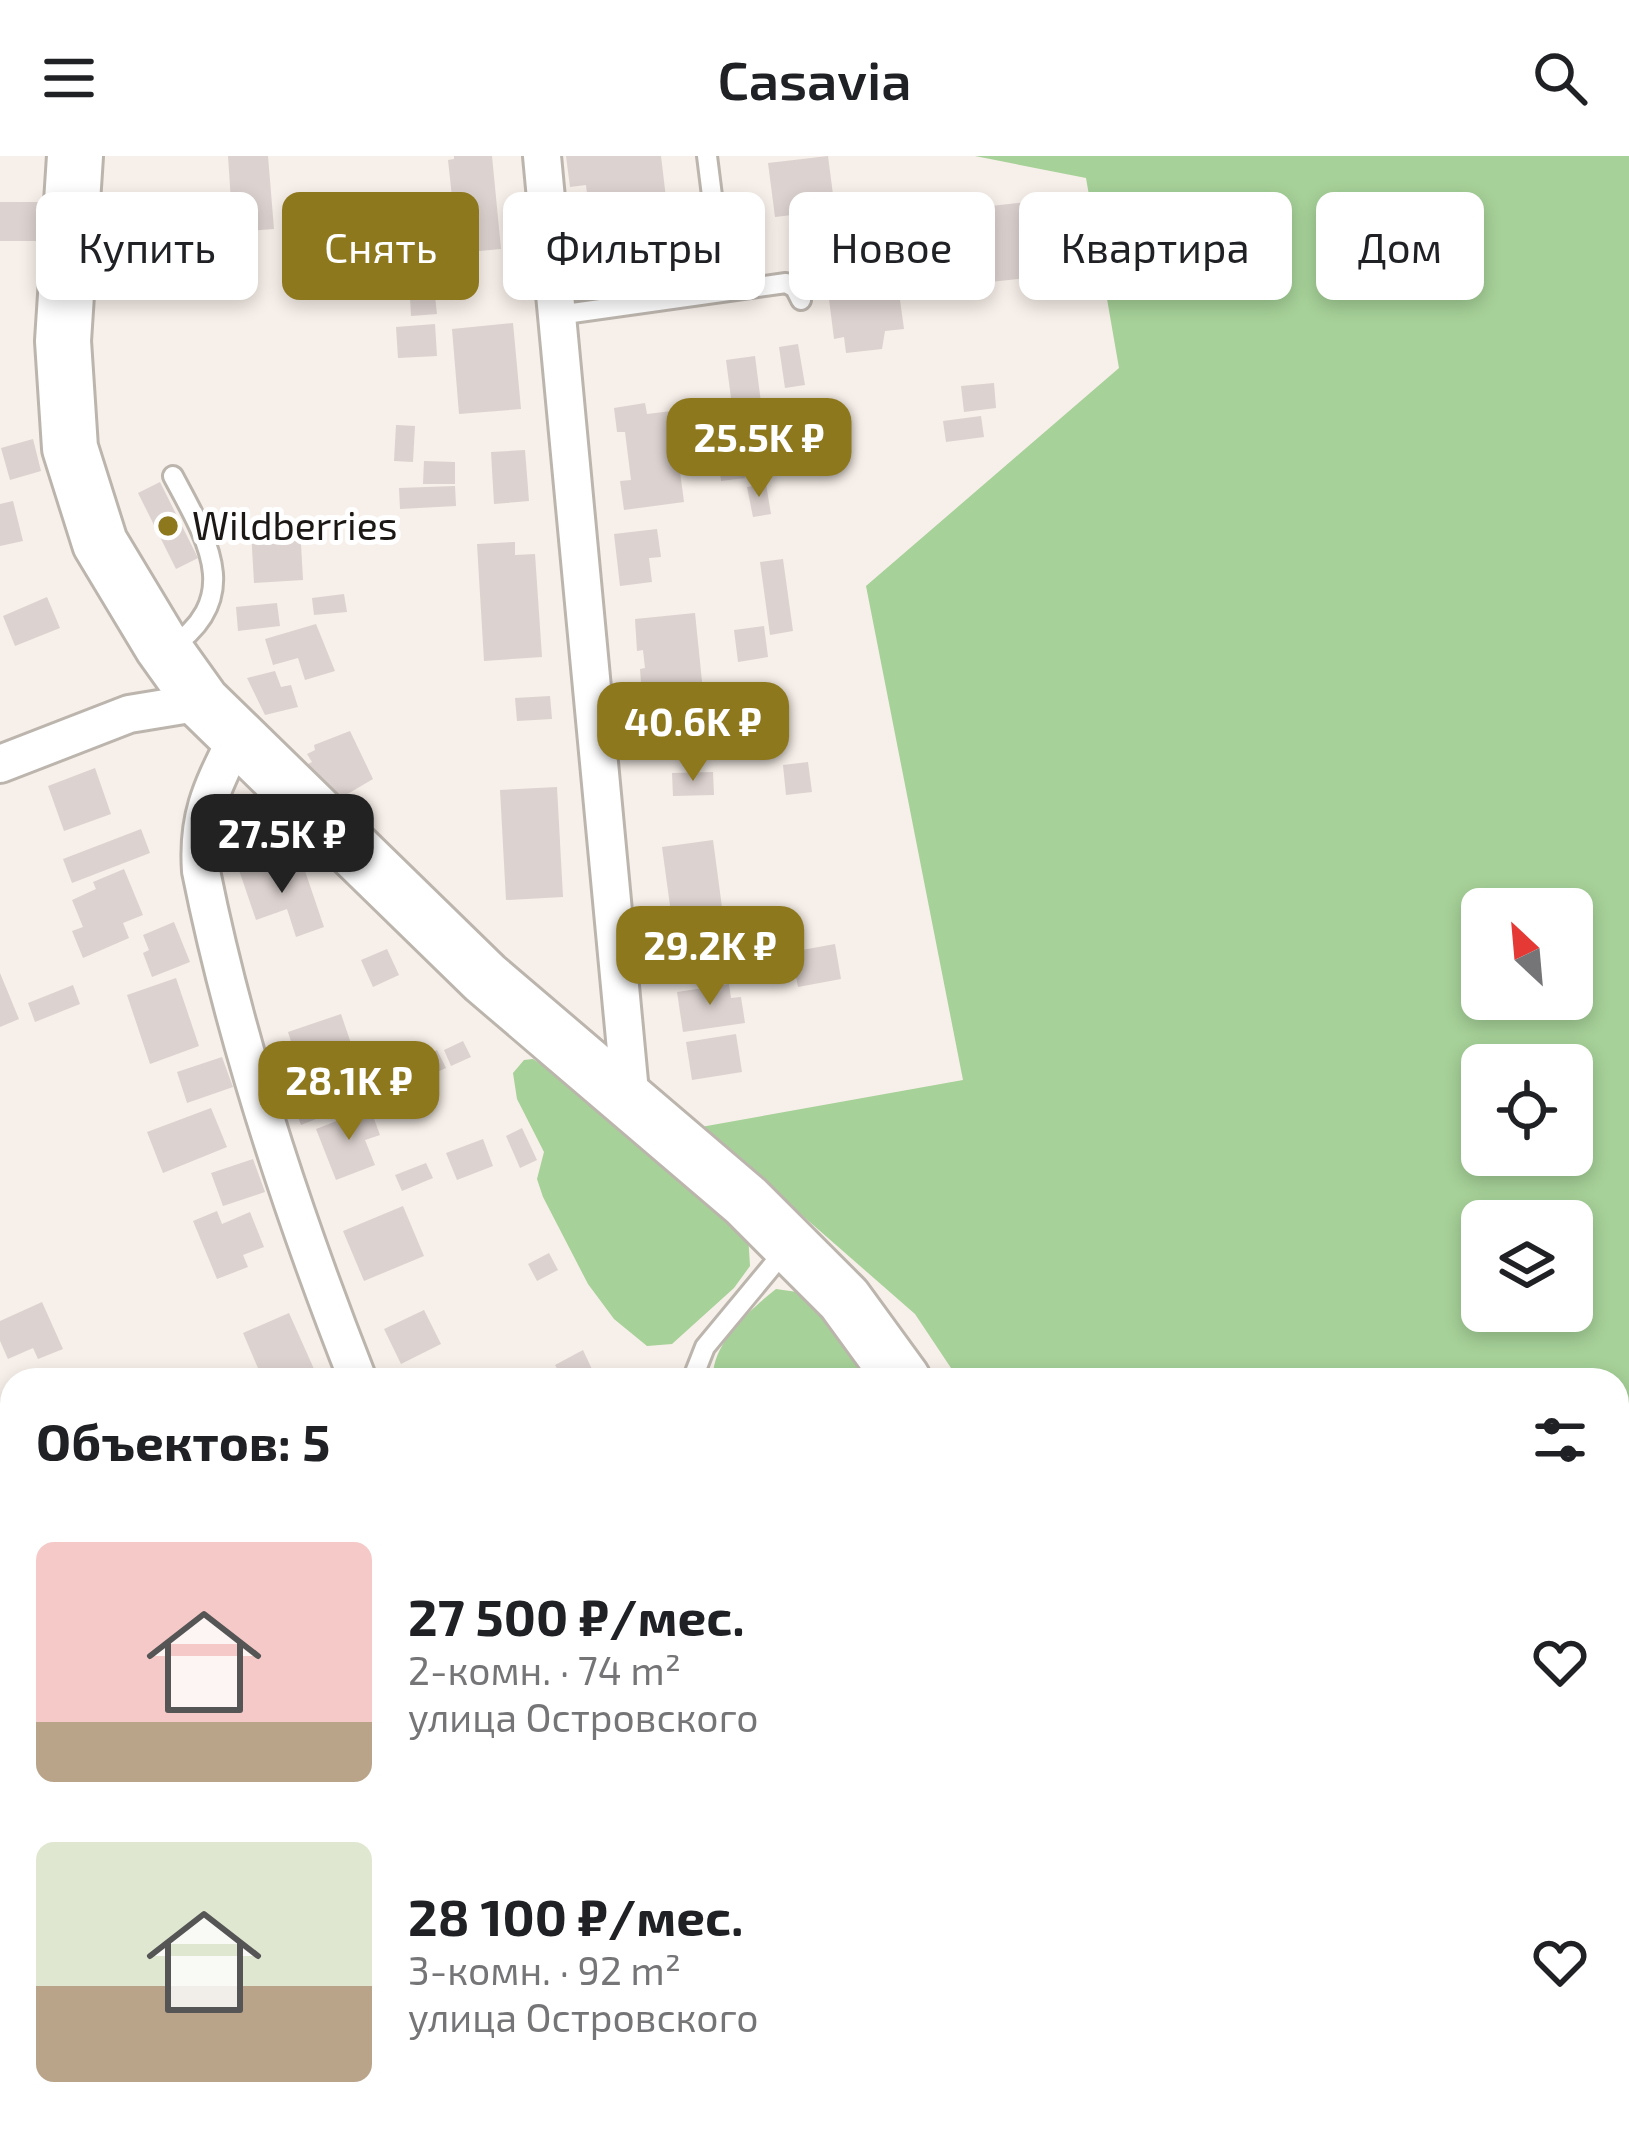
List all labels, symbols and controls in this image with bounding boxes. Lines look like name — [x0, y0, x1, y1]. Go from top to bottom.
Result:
icon: menu — [36, 45, 102, 111]
icon: search — [1527, 45, 1593, 111]
text: Casavia — [717, 46, 912, 111]
chip: Купить — [36, 192, 258, 300]
chip: Снять — [282, 192, 479, 300]
chip: Фильтры — [503, 192, 765, 300]
chip: Новое — [789, 192, 995, 300]
chip: Квартира — [1019, 192, 1292, 300]
chip: Дом — [1316, 192, 1484, 300]
pin: 25.5K ₽ — [648, 398, 870, 500]
text: 25.5K ₽ — [693, 413, 825, 460]
place label: Wildberries — [192, 501, 397, 548]
marker: Wildberries — [155, 513, 181, 539]
pin: 40.6K ₽ — [582, 682, 804, 784]
text: 40.6K ₽ — [624, 697, 762, 744]
pin: 27.5K ₽ — [171, 794, 393, 896]
text: 27.5K ₽ — [218, 809, 346, 856]
north arrow — [1461, 888, 1593, 1020]
map controls — [1461, 888, 1593, 1332]
pin: 29.2K ₽ — [599, 906, 821, 1008]
text: 29.2K ₽ — [643, 921, 777, 968]
pin: 28.1K ₽ — [238, 1041, 460, 1143]
button: locate — [1461, 1044, 1593, 1176]
text: 28.1K ₽ — [285, 1056, 413, 1103]
button: layers — [1461, 1200, 1593, 1332]
icon: filters — [1527, 1407, 1593, 1473]
text: Объектов: 5 — [36, 1410, 330, 1471]
text: 27 500 ₽/мес. — [408, 1585, 745, 1646]
icon: home — [132, 1590, 276, 1734]
icon: heart — [1527, 1629, 1593, 1695]
text: 2-комн. · 74 m² — [408, 1646, 681, 1693]
text: улица Островского — [408, 1693, 759, 1740]
text: 28 100 ₽/мес. — [408, 1885, 743, 1946]
icon: home — [132, 1890, 276, 2034]
icon: heart — [1527, 1929, 1593, 1995]
text: 3-комн. · 92 m² — [408, 1946, 681, 1993]
text: улица Островского — [408, 1993, 759, 2040]

